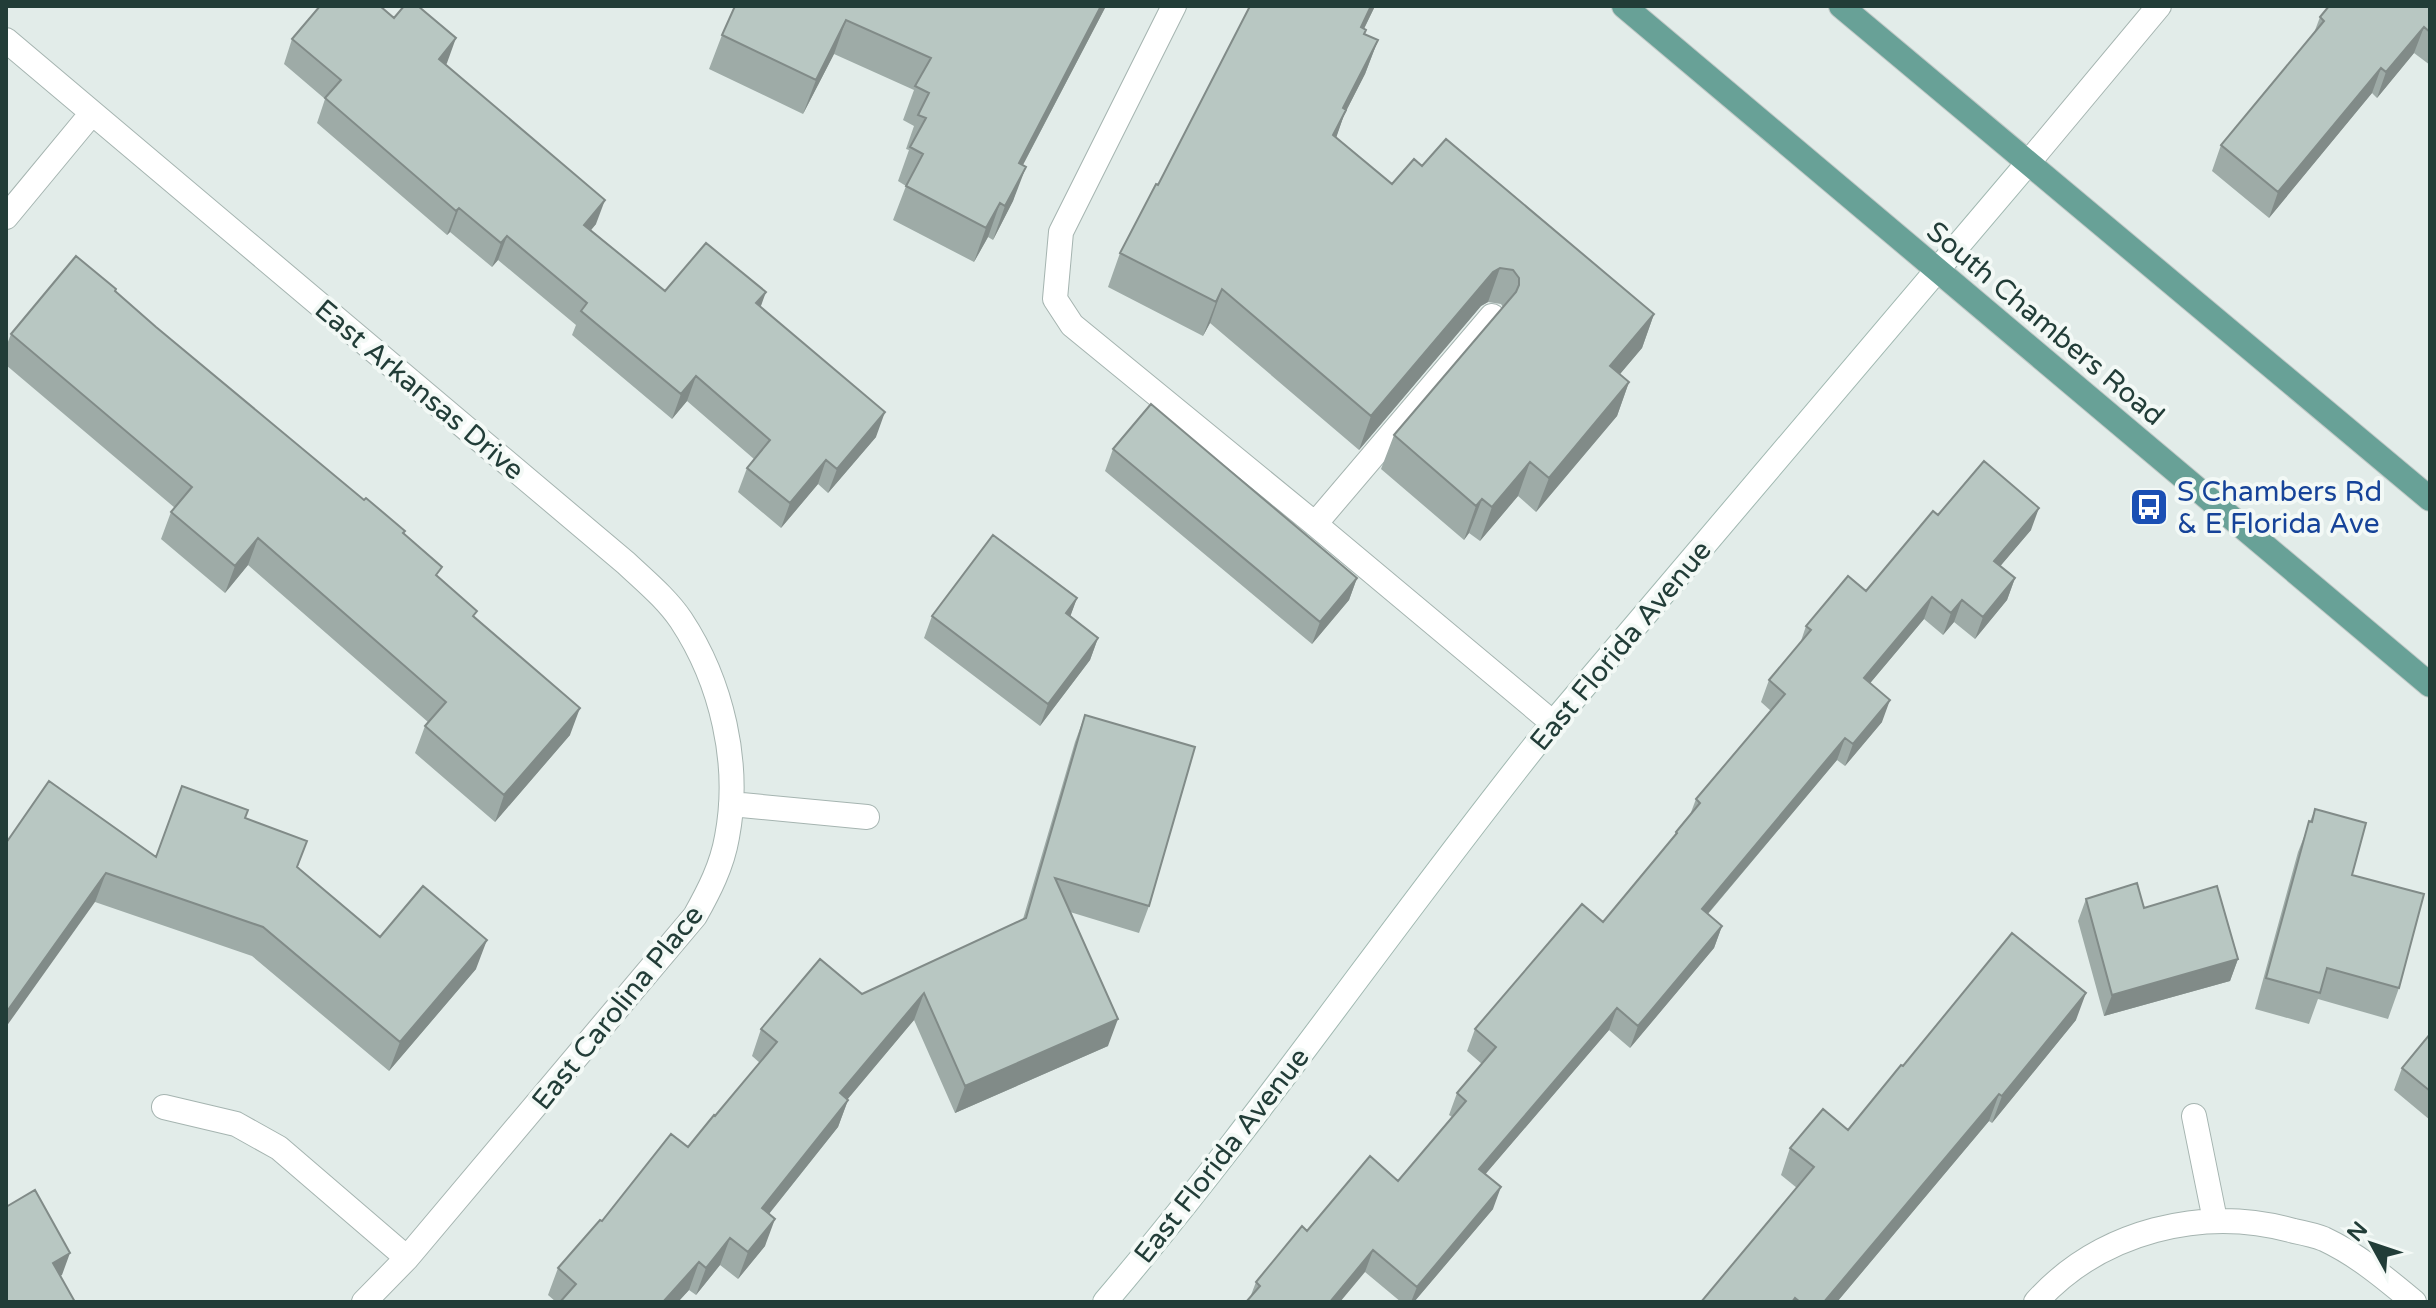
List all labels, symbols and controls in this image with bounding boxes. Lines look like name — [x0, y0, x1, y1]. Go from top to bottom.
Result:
street label: South Chambers Road — [1920, 214, 2171, 433]
street label: East Arkansas Drive — [308, 292, 531, 487]
place label: S Chambers Rd & E Florida Ave — [2177, 475, 2382, 541]
bus stop icon: S Chambers Rd & E Florida Ave — [2128, 486, 2170, 528]
street label: East Florida Avenue — [1523, 534, 1719, 758]
street label: East Carolina Place — [525, 899, 711, 1117]
street label: East Florida Avenue — [1127, 1041, 1316, 1270]
north arrow — [2332, 1204, 2412, 1284]
text: N — [2342, 1217, 2373, 1247]

